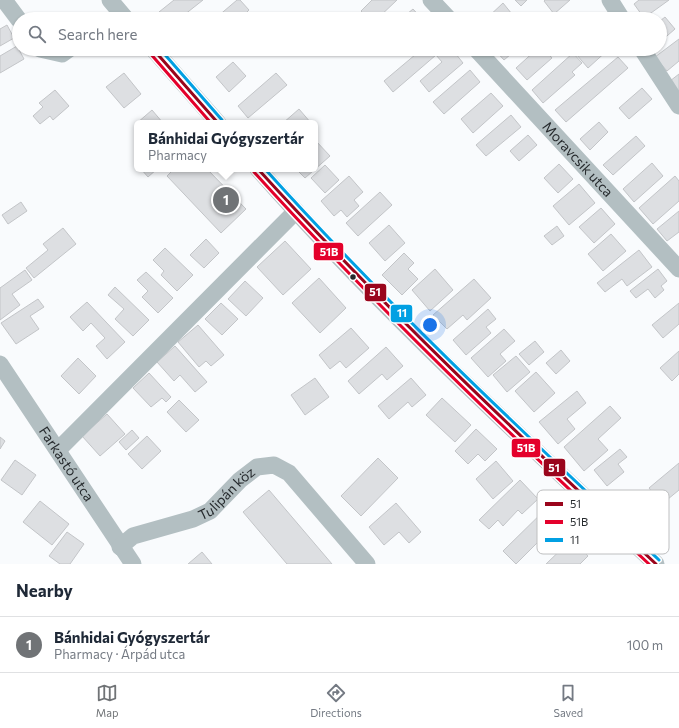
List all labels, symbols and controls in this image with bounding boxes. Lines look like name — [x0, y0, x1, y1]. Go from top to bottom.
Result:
search box — [12, 12, 667, 56]
icon: search — [26, 23, 48, 45]
text: Search here — [58, 25, 137, 43]
street label: Moravcsik utca — [539, 118, 617, 200]
popup — [134, 120, 318, 172]
text: Bánhidai Gyógyszertár — [148, 129, 304, 147]
text: Pharmacy — [148, 147, 207, 163]
pin: 1 — [213, 185, 239, 215]
line badge: 51B — [313, 242, 344, 261]
text: 51B — [320, 245, 338, 258]
unlabelled marker — [348, 272, 358, 282]
line badge: 51 — [364, 283, 387, 302]
text: 51 — [369, 285, 381, 298]
line badge: 11 — [390, 304, 413, 323]
text: 11 — [397, 306, 407, 319]
your location — [420, 315, 440, 335]
street label: Farkastó utca — [36, 423, 98, 504]
line badge: 51B — [511, 438, 541, 458]
text: 51B — [517, 441, 535, 454]
line badge: 51 — [543, 458, 566, 477]
text: 51 — [548, 461, 560, 474]
street label: Tulipán köz — [195, 463, 258, 523]
legend — [537, 490, 669, 554]
text: 51 — [570, 497, 581, 510]
text: 51B — [570, 515, 588, 528]
text: 11 — [570, 533, 579, 546]
text: Nearby — [16, 580, 73, 601]
text: Bánhidai Gyógyszertár — [54, 628, 210, 646]
text: 1 — [26, 637, 32, 653]
text: 100 m — [627, 637, 663, 653]
text: Pharmacy · Árpád utca — [54, 646, 185, 662]
tab: Map — [96, 682, 119, 719]
tab: Directions — [310, 682, 362, 719]
tab: Saved — [553, 682, 583, 719]

